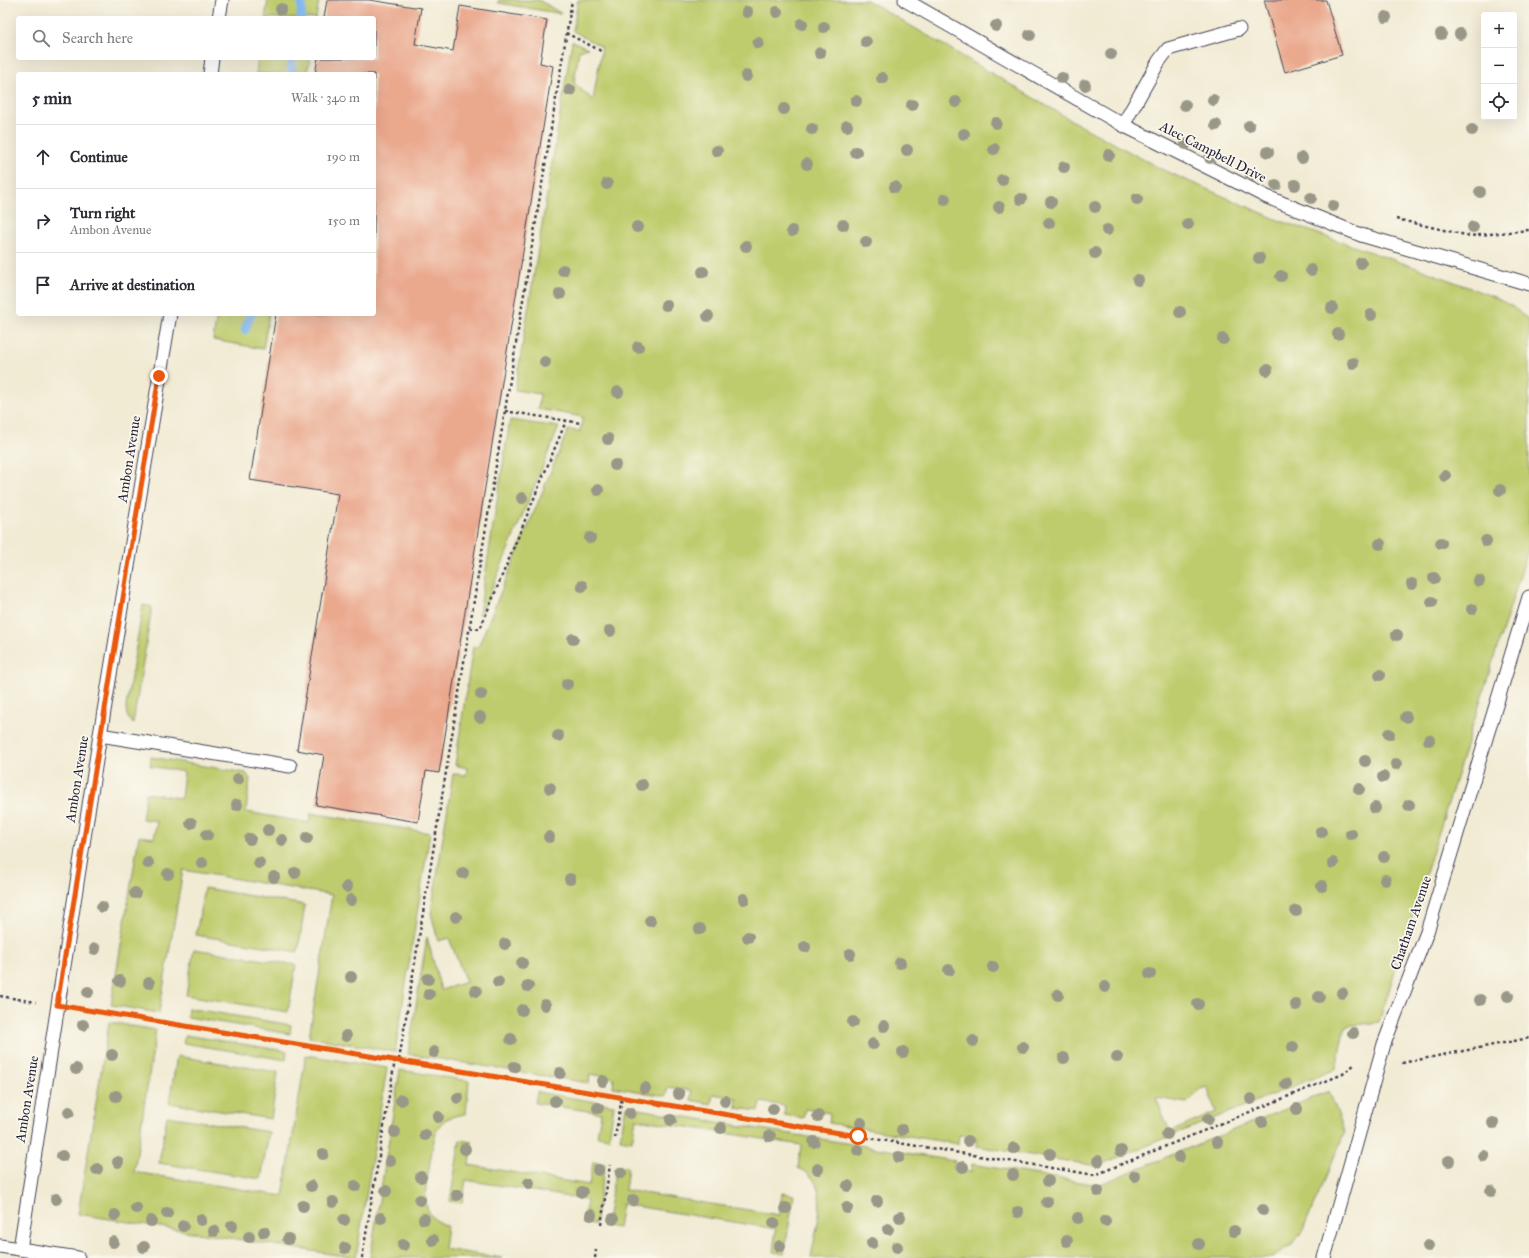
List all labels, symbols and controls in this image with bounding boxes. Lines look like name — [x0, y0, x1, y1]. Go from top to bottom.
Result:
map controls — [1481, 12, 1517, 120]
button: + — [1481, 12, 1517, 48]
search box — [16, 16, 376, 60]
icon: search — [30, 27, 52, 49]
text: Search here — [62, 29, 133, 47]
button: − — [1481, 48, 1517, 84]
button: locate — [1481, 84, 1517, 120]
text: 5 min — [32, 88, 72, 109]
text: Walk · 340 m — [291, 90, 360, 106]
street label: Alec Campbell Drive — [1156, 117, 1269, 186]
icon: ahead — [32, 146, 54, 168]
text: Continue — [70, 148, 128, 166]
text: 190 m — [327, 149, 360, 165]
text: Turn right — [70, 204, 135, 222]
icon: right — [32, 210, 54, 232]
text: 150 m — [328, 213, 360, 229]
text: Ambon Avenue — [70, 222, 151, 238]
icon: arrive — [32, 274, 54, 296]
text: Arrive at destination — [70, 276, 195, 294]
route end — [150, 367, 168, 385]
street label: Ambon Avenue — [114, 414, 144, 505]
street label: Ambon Avenue — [62, 734, 92, 825]
street label: Chatham Avenue — [1387, 873, 1435, 972]
street label: Ambon Avenue — [12, 1054, 42, 1145]
route start — [849, 1127, 867, 1145]

